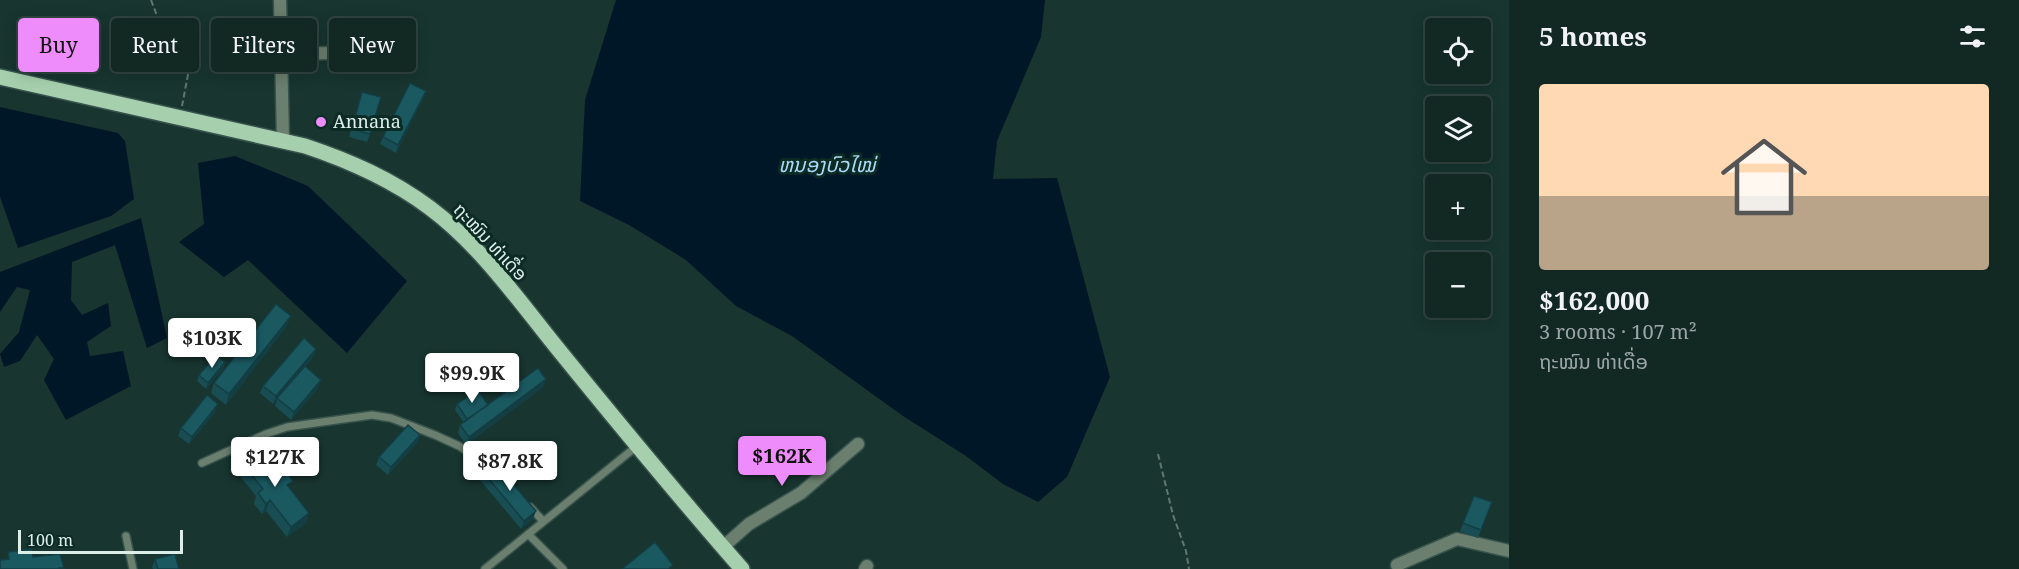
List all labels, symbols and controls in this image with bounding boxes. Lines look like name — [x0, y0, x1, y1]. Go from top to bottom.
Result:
chip: Buy — [18, 18, 99, 72]
chip: Rent — [111, 18, 199, 72]
chip: Filters — [211, 18, 317, 72]
chip: New — [329, 18, 416, 72]
map controls — [1425, 18, 1491, 318]
button: locate — [1425, 18, 1491, 84]
text: 5 homes — [1539, 18, 1647, 54]
icon: filters — [1956, 20, 1989, 53]
button: layers — [1425, 96, 1491, 162]
place label: Annana — [333, 109, 401, 133]
marker: Annana — [314, 115, 328, 129]
icon: home — [1710, 123, 1818, 231]
water label: ຫນອງບົວໄໝ່ — [779, 151, 878, 178]
button: + — [1425, 174, 1491, 240]
street label: ຖະໝົນ ທ່າເດື່ອ — [449, 197, 534, 285]
button: − — [1425, 252, 1491, 318]
text: $162,000 — [1539, 282, 1649, 318]
pin: $103K — [170, 318, 254, 369]
text: 3 rooms · 107 m² — [1539, 318, 1697, 345]
text: $103K — [182, 324, 242, 351]
text: ຖະໝົນ ທ່າເດື່ອ — [1539, 348, 1648, 375]
pin: $99.9K — [423, 353, 521, 404]
text: $99.9K — [439, 359, 505, 386]
pin: $162K — [740, 436, 824, 487]
pin: $127K — [233, 437, 317, 488]
pin: $87.8K — [461, 441, 559, 492]
text: $162K — [752, 442, 812, 469]
text: $127K — [245, 443, 305, 470]
text: $87.8K — [477, 447, 543, 474]
scale bar — [18, 527, 183, 554]
text: 100 m — [27, 529, 73, 551]

